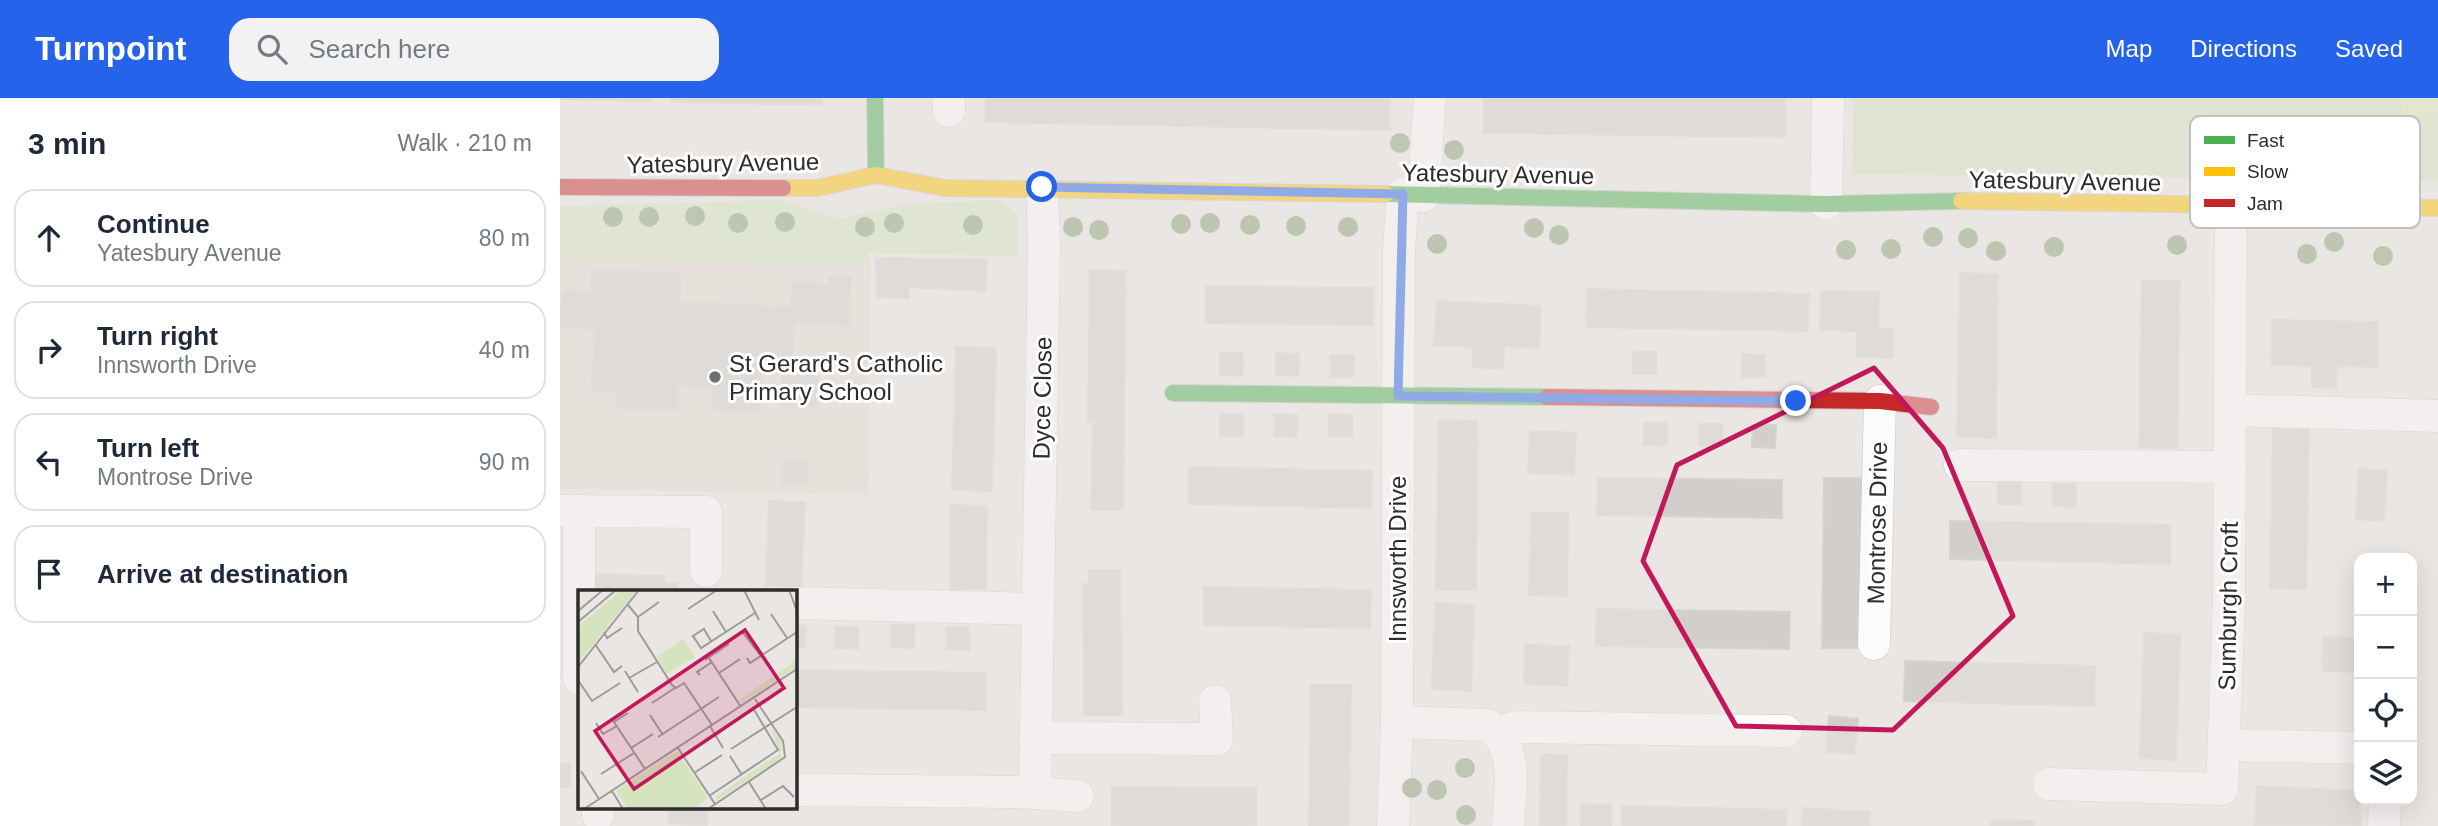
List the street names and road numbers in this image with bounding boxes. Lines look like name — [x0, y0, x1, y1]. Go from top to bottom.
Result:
street label: Yatesbury Avenue — [626, 148, 820, 178]
street label: Yatesbury Avenue — [1401, 159, 1595, 189]
street label: Yatesbury Avenue — [1968, 166, 2162, 196]
street label: Dyce Close — [1027, 336, 1057, 460]
street label: Montrose Drive — [1862, 441, 1892, 605]
street label: Innsworth Drive — [1384, 476, 1411, 642]
street label: Sumburgh Croft — [2213, 521, 2243, 691]

